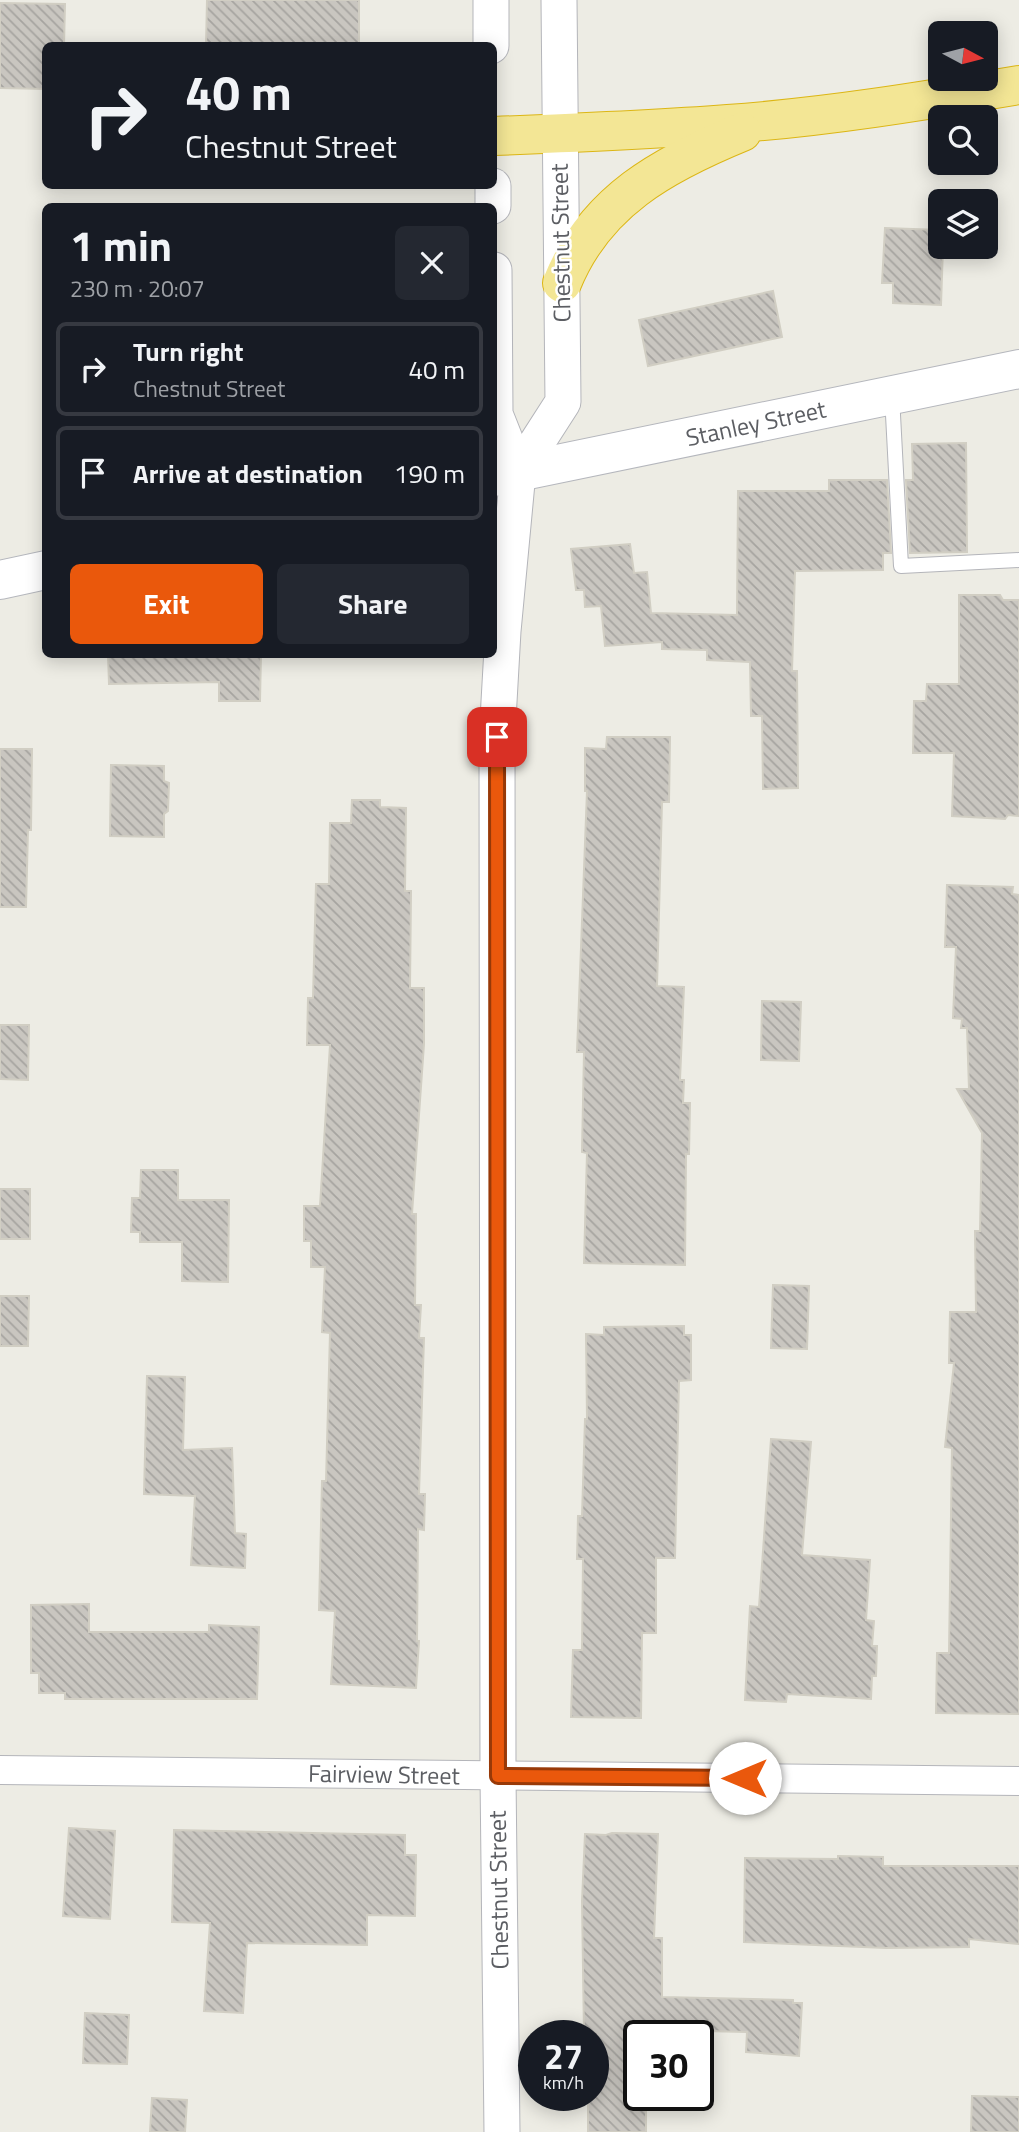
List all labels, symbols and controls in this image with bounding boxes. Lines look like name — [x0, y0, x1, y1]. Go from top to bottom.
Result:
north arrow — [928, 21, 998, 91]
map controls — [928, 21, 998, 259]
text: 40 m — [185, 54, 292, 129]
icon: right — [70, 70, 161, 161]
button: search — [928, 105, 998, 175]
text: Chestnut Street — [185, 122, 397, 170]
street label: Chestnut Street — [541, 163, 579, 323]
button: layers — [928, 189, 998, 259]
text: 1 min — [70, 213, 172, 277]
button: close — [395, 226, 469, 300]
text: 230 m · 20:07 — [70, 271, 205, 306]
text: Turn right — [133, 332, 244, 371]
icon: right — [74, 350, 112, 388]
text: 40 m — [408, 350, 465, 389]
text: Chestnut Street — [133, 371, 285, 406]
street label: Stanley Street — [682, 391, 830, 455]
icon: arrive — [74, 454, 112, 492]
text: Arrive at destination — [133, 454, 363, 493]
text: 190 m — [394, 454, 465, 493]
button: Exit — [70, 564, 263, 644]
button: Share — [277, 564, 469, 644]
pin — [467, 707, 527, 767]
icon: arrive — [478, 718, 516, 756]
position arrow — [708, 1741, 782, 1815]
street label: Fairview Street — [308, 1755, 461, 1793]
street label: Chestnut Street — [479, 1810, 517, 1970]
speed limit sign: 30 — [623, 2020, 714, 2111]
text: 27 — [544, 2029, 583, 2083]
text: km/h — [543, 2069, 584, 2096]

